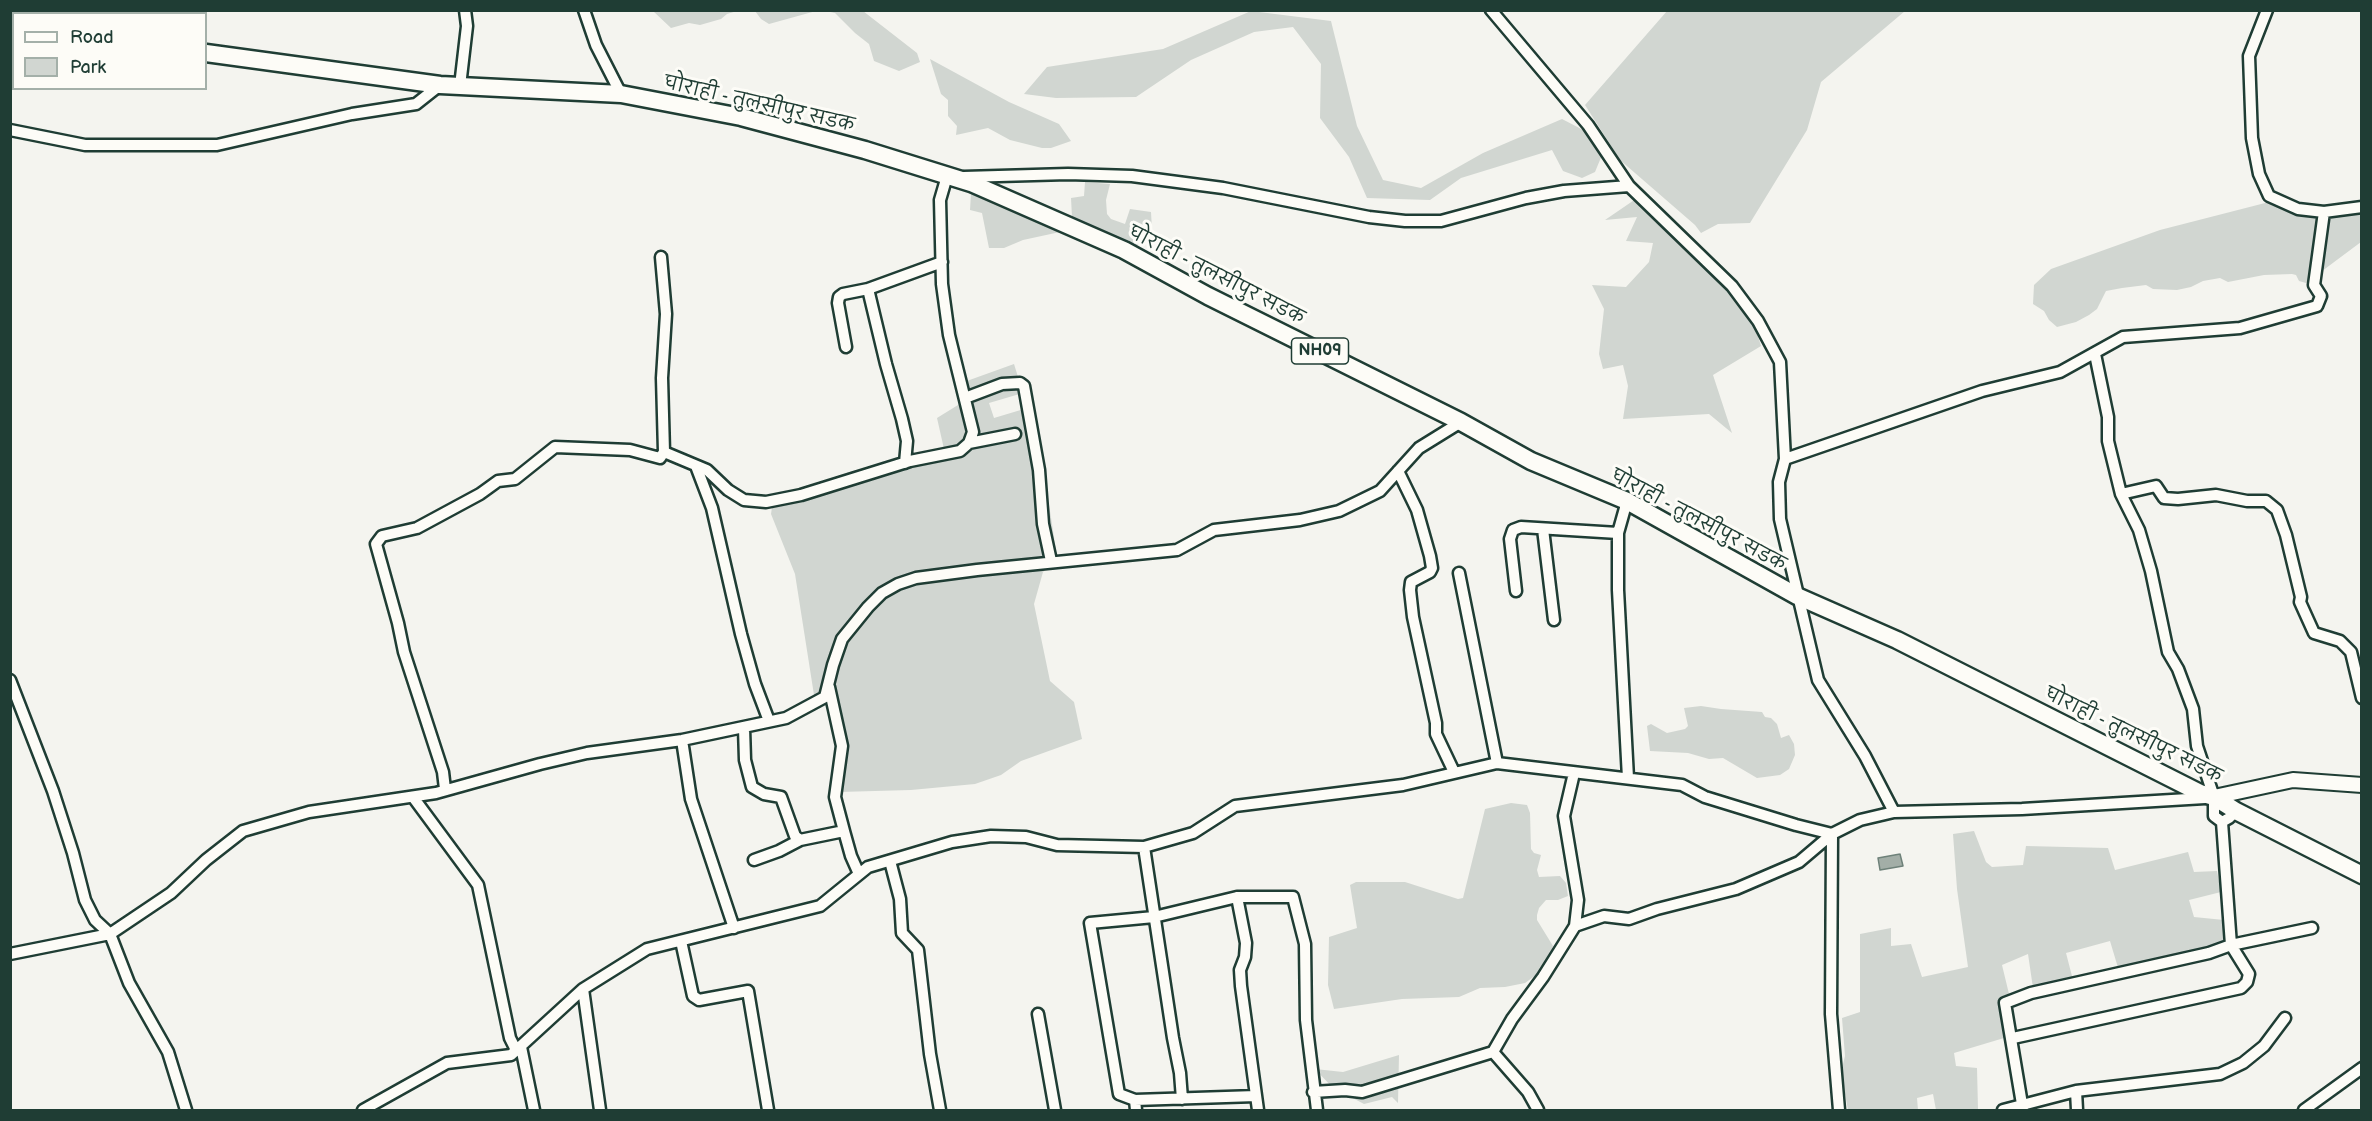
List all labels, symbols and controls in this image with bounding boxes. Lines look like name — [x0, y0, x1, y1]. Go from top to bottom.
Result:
legend — [12, 12, 207, 90]
text: Road — [70, 27, 114, 48]
text: Park — [70, 57, 106, 78]
street label: घोराही - तुलसीपुर सडक — [662, 73, 856, 137]
street label: घोराही - तुलसीपुर सडक — [1125, 222, 1307, 330]
road number: NH09 — [1292, 338, 1348, 364]
street label: घोराही - तुलसीपुर सडक — [1607, 466, 1789, 576]
street label: घोराही - तुलसीपुर सडक — [2041, 684, 2225, 788]

